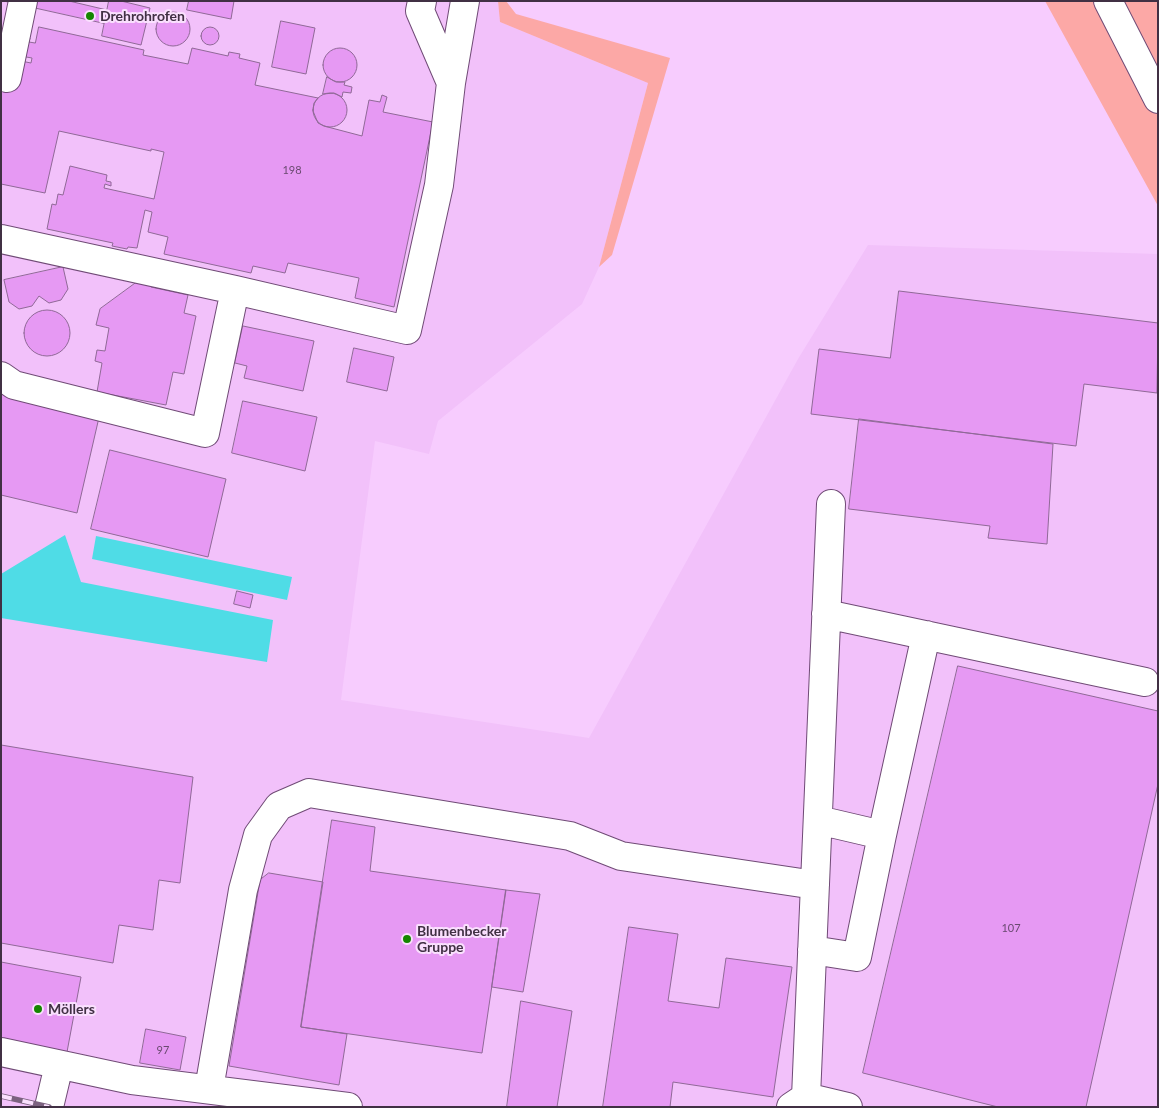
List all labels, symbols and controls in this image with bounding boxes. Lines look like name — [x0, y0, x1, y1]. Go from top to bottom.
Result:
place label: Drehrohrofen — [100, 8, 185, 24]
marker: Drehrohrofen — [84, 10, 96, 22]
house number: 198 — [282, 163, 302, 177]
house number: 107 — [1001, 921, 1021, 935]
place label: Blumenbecker Gruppe — [417, 923, 507, 956]
marker: Blumenbecker Gruppe — [401, 933, 413, 945]
place label: Möllers — [48, 1001, 95, 1017]
marker: Möllers — [32, 1003, 44, 1015]
house number: 97 — [157, 1043, 169, 1057]

